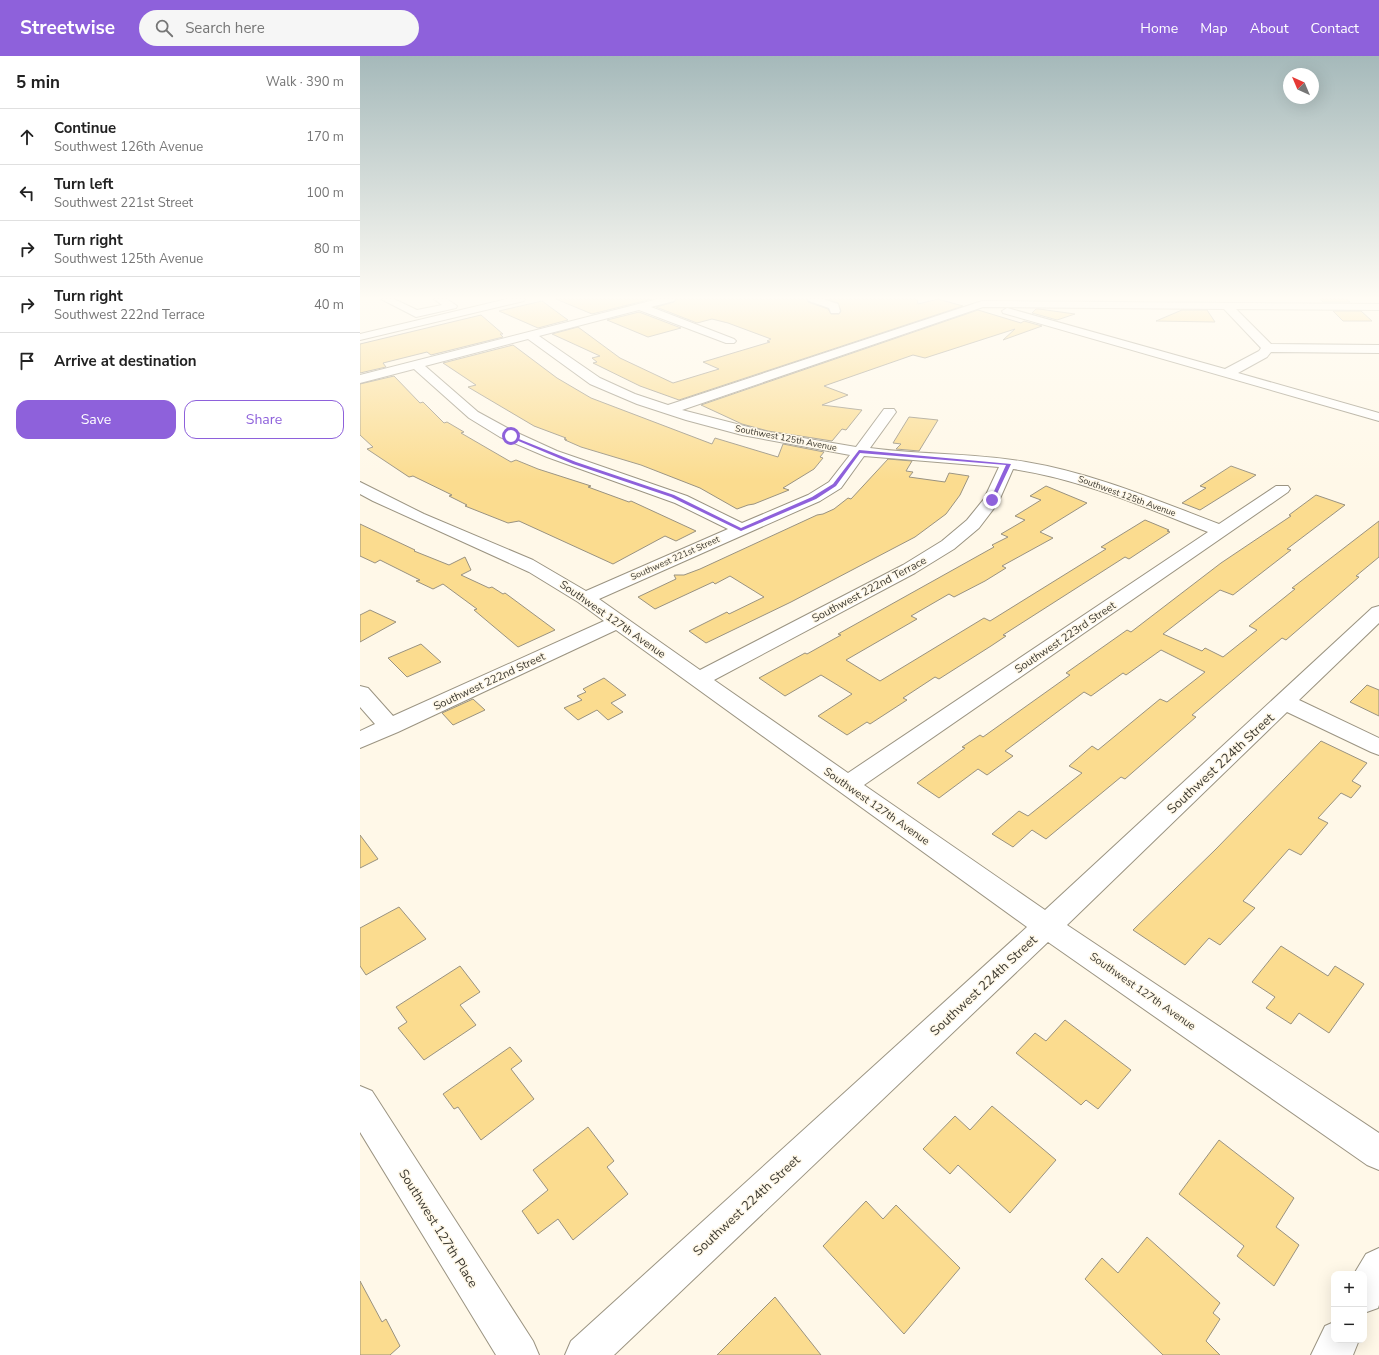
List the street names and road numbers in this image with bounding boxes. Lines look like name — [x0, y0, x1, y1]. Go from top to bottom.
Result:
street label: Southwest 125th Avenue — [734, 422, 838, 454]
street label: Southwest 125th Avenue — [1076, 473, 1178, 519]
street label: Southwest 221st Street — [629, 533, 722, 583]
street label: Southwest 222nd Terrace — [809, 553, 929, 626]
street label: Southwest 127th Avenue — [557, 577, 669, 662]
street label: Southwest 223rd Street — [1012, 598, 1119, 677]
street label: Southwest 222nd Street — [431, 649, 547, 714]
street label: Southwest 224th Street — [1163, 709, 1278, 818]
street label: Southwest 127th Avenue — [821, 764, 933, 849]
street label: Southwest 224th Street — [926, 931, 1041, 1040]
street label: Southwest 127th Avenue — [1087, 949, 1199, 1034]
street label: Southwest 224th Street — [689, 1151, 804, 1260]
street label: Southwest 127th Place — [394, 1166, 482, 1291]

